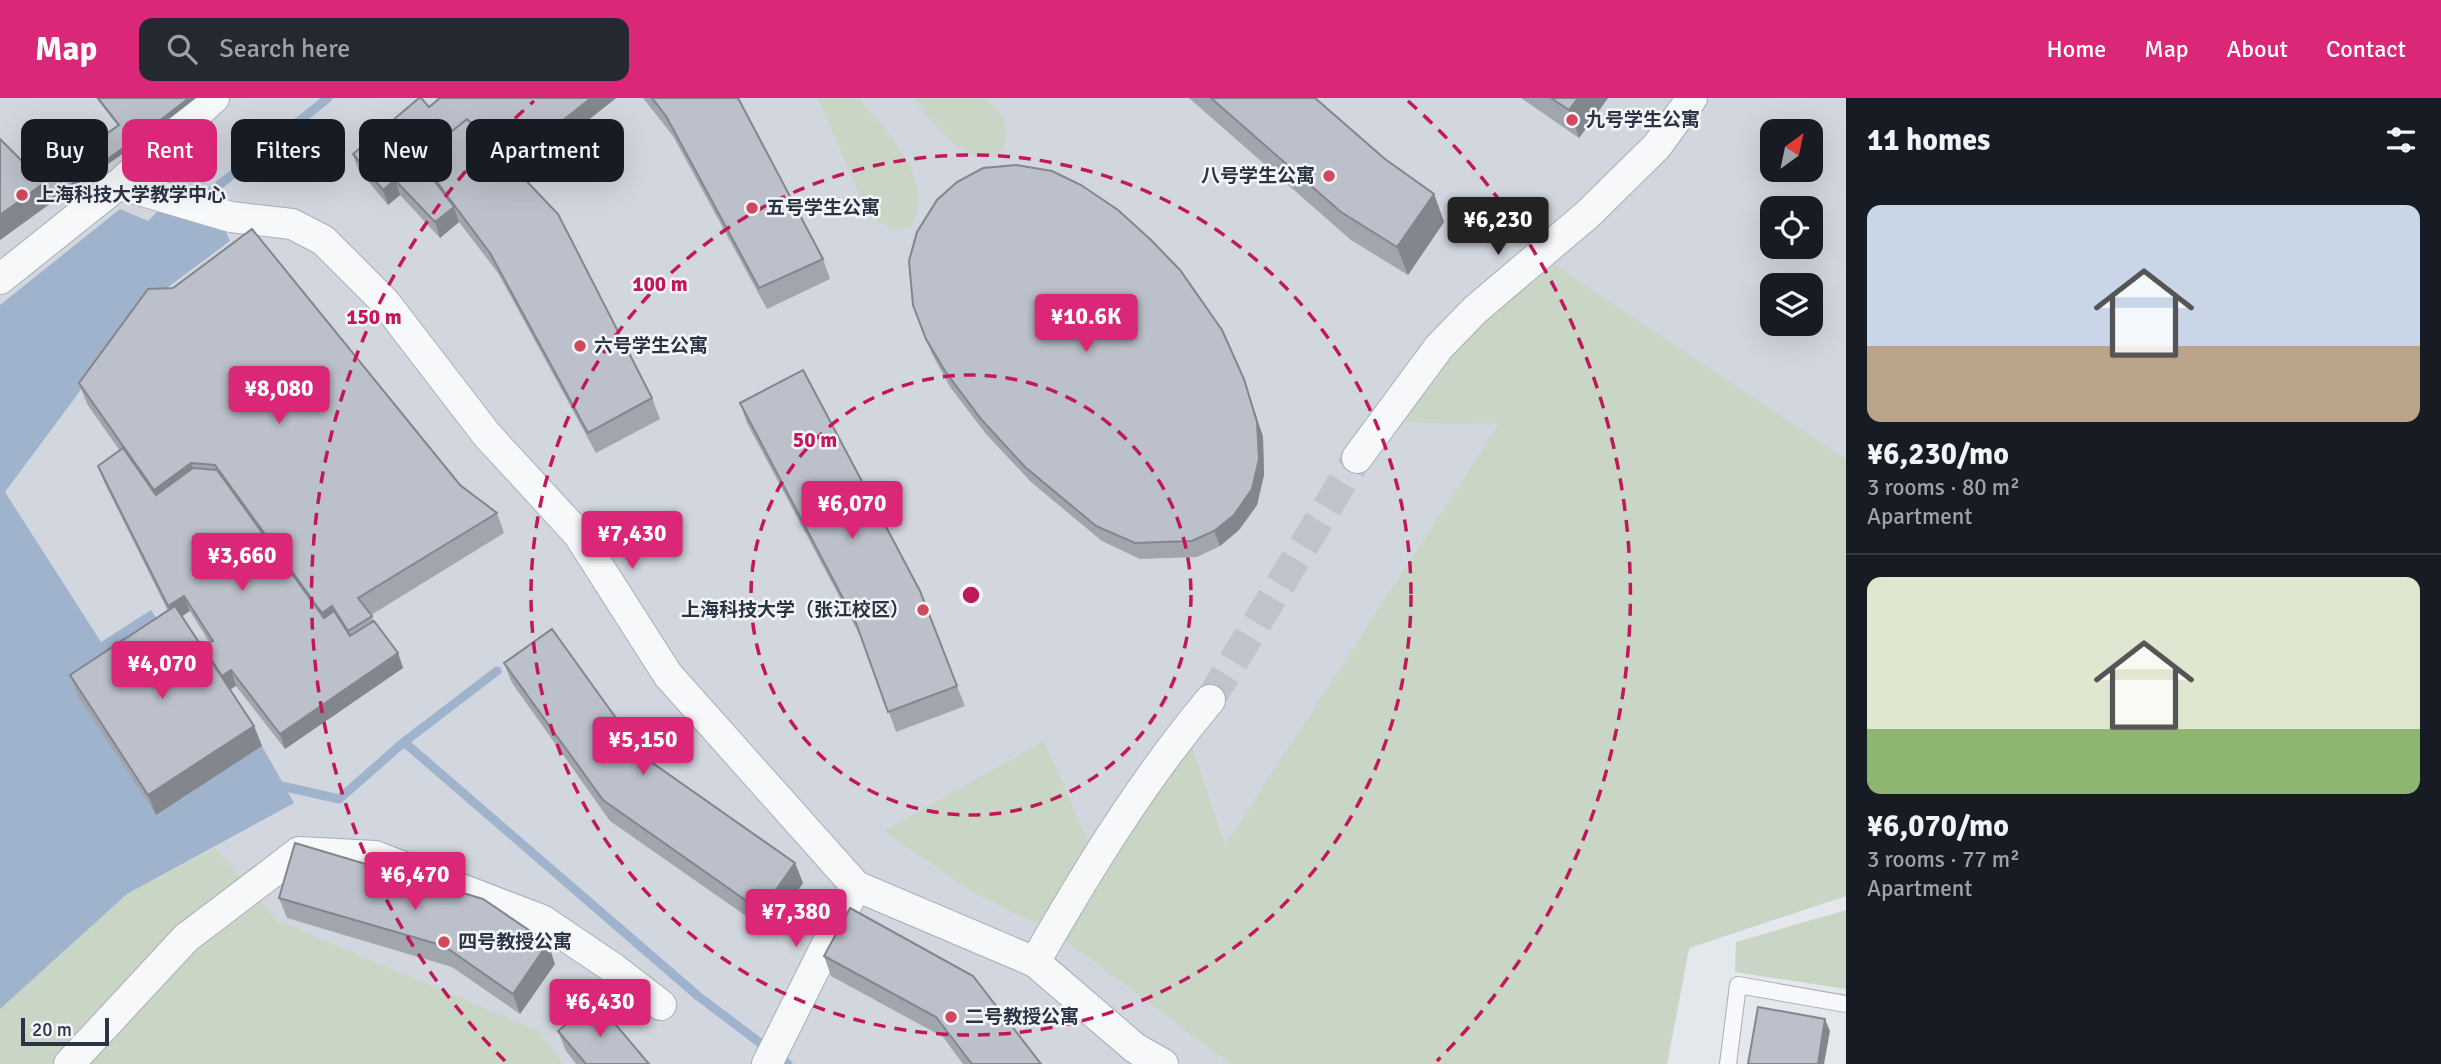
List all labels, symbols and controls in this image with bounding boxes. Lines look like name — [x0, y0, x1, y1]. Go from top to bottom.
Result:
search box — [139, 18, 629, 81]
text: Map — [35, 29, 97, 70]
icon: search — [163, 30, 201, 68]
text: Search here — [219, 33, 350, 65]
text: Home — [2046, 34, 2106, 64]
text: Map — [2144, 34, 2189, 64]
text: About — [2227, 34, 2288, 64]
text: Contact — [2326, 34, 2406, 64]
place label: 九号学生公寓 — [1586, 108, 1700, 132]
marker: 九号学生公寓 — [1564, 112, 1580, 128]
chip: Buy — [21, 119, 108, 182]
chip: Rent — [122, 119, 217, 182]
chip: Filters — [231, 119, 345, 182]
chip: New — [359, 119, 452, 182]
chip: Apartment — [466, 119, 624, 182]
north arrow — [1760, 119, 1824, 182]
map controls — [1760, 119, 1823, 336]
icon: filters — [2382, 121, 2420, 159]
text: 11 homes — [1867, 122, 1990, 159]
place label: 八号学生公寓 — [1201, 164, 1315, 188]
marker: 八号学生公寓 — [1321, 168, 1337, 184]
place label: 上海科技大学教学中心 — [36, 183, 226, 207]
marker: 上海科技大学教学中心 — [14, 187, 30, 203]
place label: 五号学生公寓 — [766, 196, 880, 220]
button: locate — [1760, 196, 1823, 259]
pin: ¥6,230 — [1441, 198, 1555, 257]
marker: 五号学生公寓 — [744, 200, 760, 216]
text: ¥6,230 — [1464, 205, 1532, 234]
icon: home — [2081, 250, 2207, 376]
text: 100 m — [632, 271, 688, 297]
button: layers — [1760, 273, 1823, 336]
pin: ¥10.6K — [1029, 294, 1143, 354]
text: ¥10.6K — [1051, 302, 1121, 331]
text: 150 m — [346, 304, 402, 330]
place label: 六号学生公寓 — [594, 334, 708, 358]
marker: 六号学生公寓 — [572, 338, 588, 354]
pin: ¥8,080 — [222, 366, 336, 426]
text: ¥8,080 — [245, 374, 313, 403]
text: 50 m — [793, 427, 837, 453]
text: ¥6,230/mo — [1867, 436, 2009, 473]
text: 3 rooms · 80 m² — [1867, 473, 2020, 502]
pin: ¥6,070 — [795, 482, 909, 541]
text: ¥6,070 — [818, 489, 886, 518]
text: Apartment — [1867, 502, 1972, 531]
pin: ¥7,430 — [575, 512, 689, 571]
text: ¥7,430 — [598, 519, 666, 548]
pin: ¥3,660 — [185, 533, 299, 593]
text: ¥3,660 — [208, 541, 276, 570]
centre of rings — [959, 583, 983, 607]
place label: 上海科技大学（张江校区） — [681, 598, 909, 622]
marker: 上海科技大学（张江校区） — [915, 602, 931, 618]
icon: home — [2081, 622, 2207, 748]
pin: ¥4,070 — [105, 642, 219, 701]
text: ¥4,070 — [128, 649, 196, 678]
pin: ¥5,150 — [586, 718, 700, 777]
text: ¥5,150 — [609, 725, 677, 754]
text: ¥6,070/mo — [1867, 808, 2009, 845]
text: 3 rooms · 77 m² — [1867, 845, 2020, 874]
pin: ¥6,470 — [358, 852, 472, 912]
text: ¥6,470 — [381, 860, 449, 889]
text: Apartment — [1867, 874, 1972, 903]
pin: ¥7,380 — [739, 890, 853, 949]
text: ¥7,380 — [762, 897, 830, 926]
place label: 四号教授公寓 — [458, 930, 572, 954]
marker: 四号教授公寓 — [436, 934, 452, 950]
pin: ¥6,430 — [543, 979, 657, 1039]
text: ¥6,430 — [566, 987, 634, 1016]
place label: 二号教授公寓 — [965, 1005, 1079, 1029]
marker: 二号教授公寓 — [943, 1009, 959, 1025]
scale bar — [21, 1015, 108, 1047]
text: 20 m — [32, 1018, 72, 1042]

